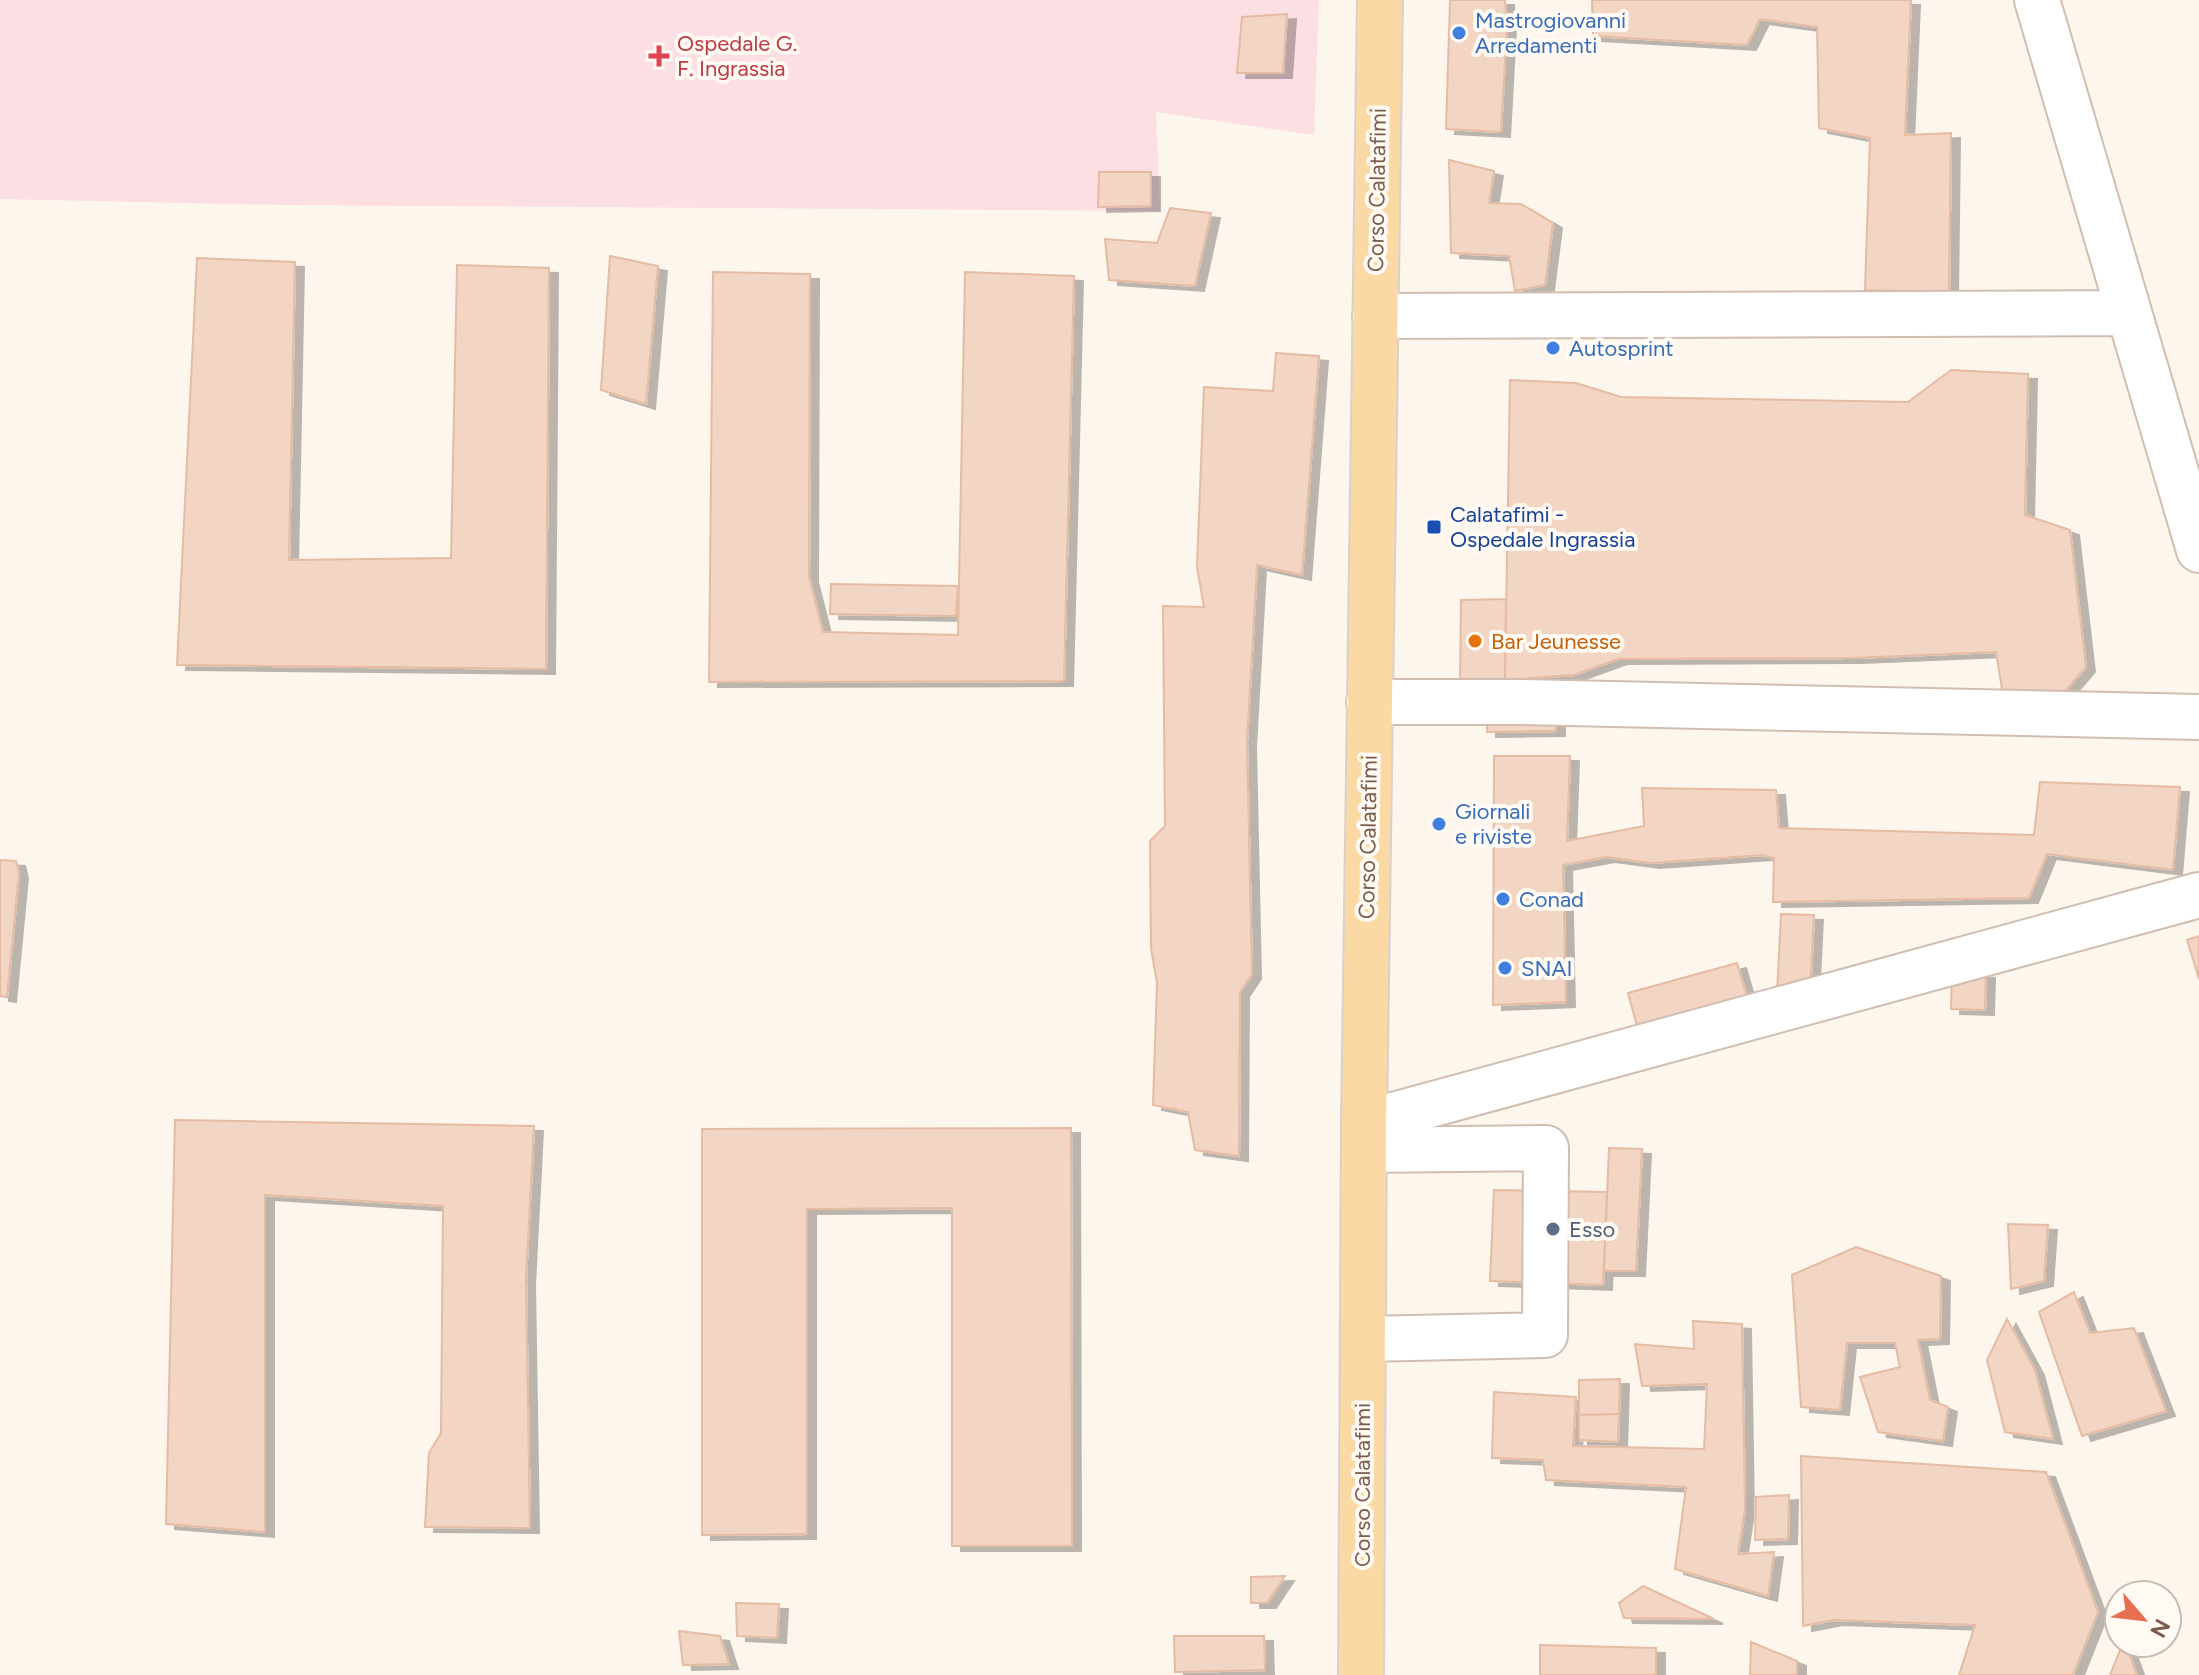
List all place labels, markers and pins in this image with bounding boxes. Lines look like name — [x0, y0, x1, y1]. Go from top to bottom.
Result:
place label: Mastrogiovanni Arredamenti — [1475, 7, 1626, 59]
marker: Mastrogiovanni Arredamenti — [1450, 24, 1468, 42]
place label: Ospedale G. F. Ingrassia — [677, 30, 797, 82]
marker: Ospedale G. F. Ingrassia — [648, 45, 670, 67]
place label: Autosprint — [1569, 335, 1674, 362]
marker: Autosprint — [1544, 339, 1562, 357]
place label: Calatafimi - Ospedale Ingrassia — [1450, 501, 1635, 553]
marker: Calatafimi - Ospedale Ingrassia — [1425, 518, 1443, 536]
place label: Bar Jeunesse — [1491, 628, 1621, 655]
marker: Bar Jeunesse — [1466, 632, 1484, 650]
place label: Giornali e riviste — [1455, 798, 1532, 850]
marker: Giornali e riviste — [1430, 815, 1448, 833]
place label: Conad — [1519, 886, 1584, 913]
marker: Conad — [1494, 890, 1512, 908]
place label: SNAI — [1521, 955, 1572, 982]
marker: SNAI — [1496, 959, 1514, 977]
place label: Esso — [1569, 1216, 1615, 1243]
marker: Esso — [1544, 1220, 1562, 1238]

